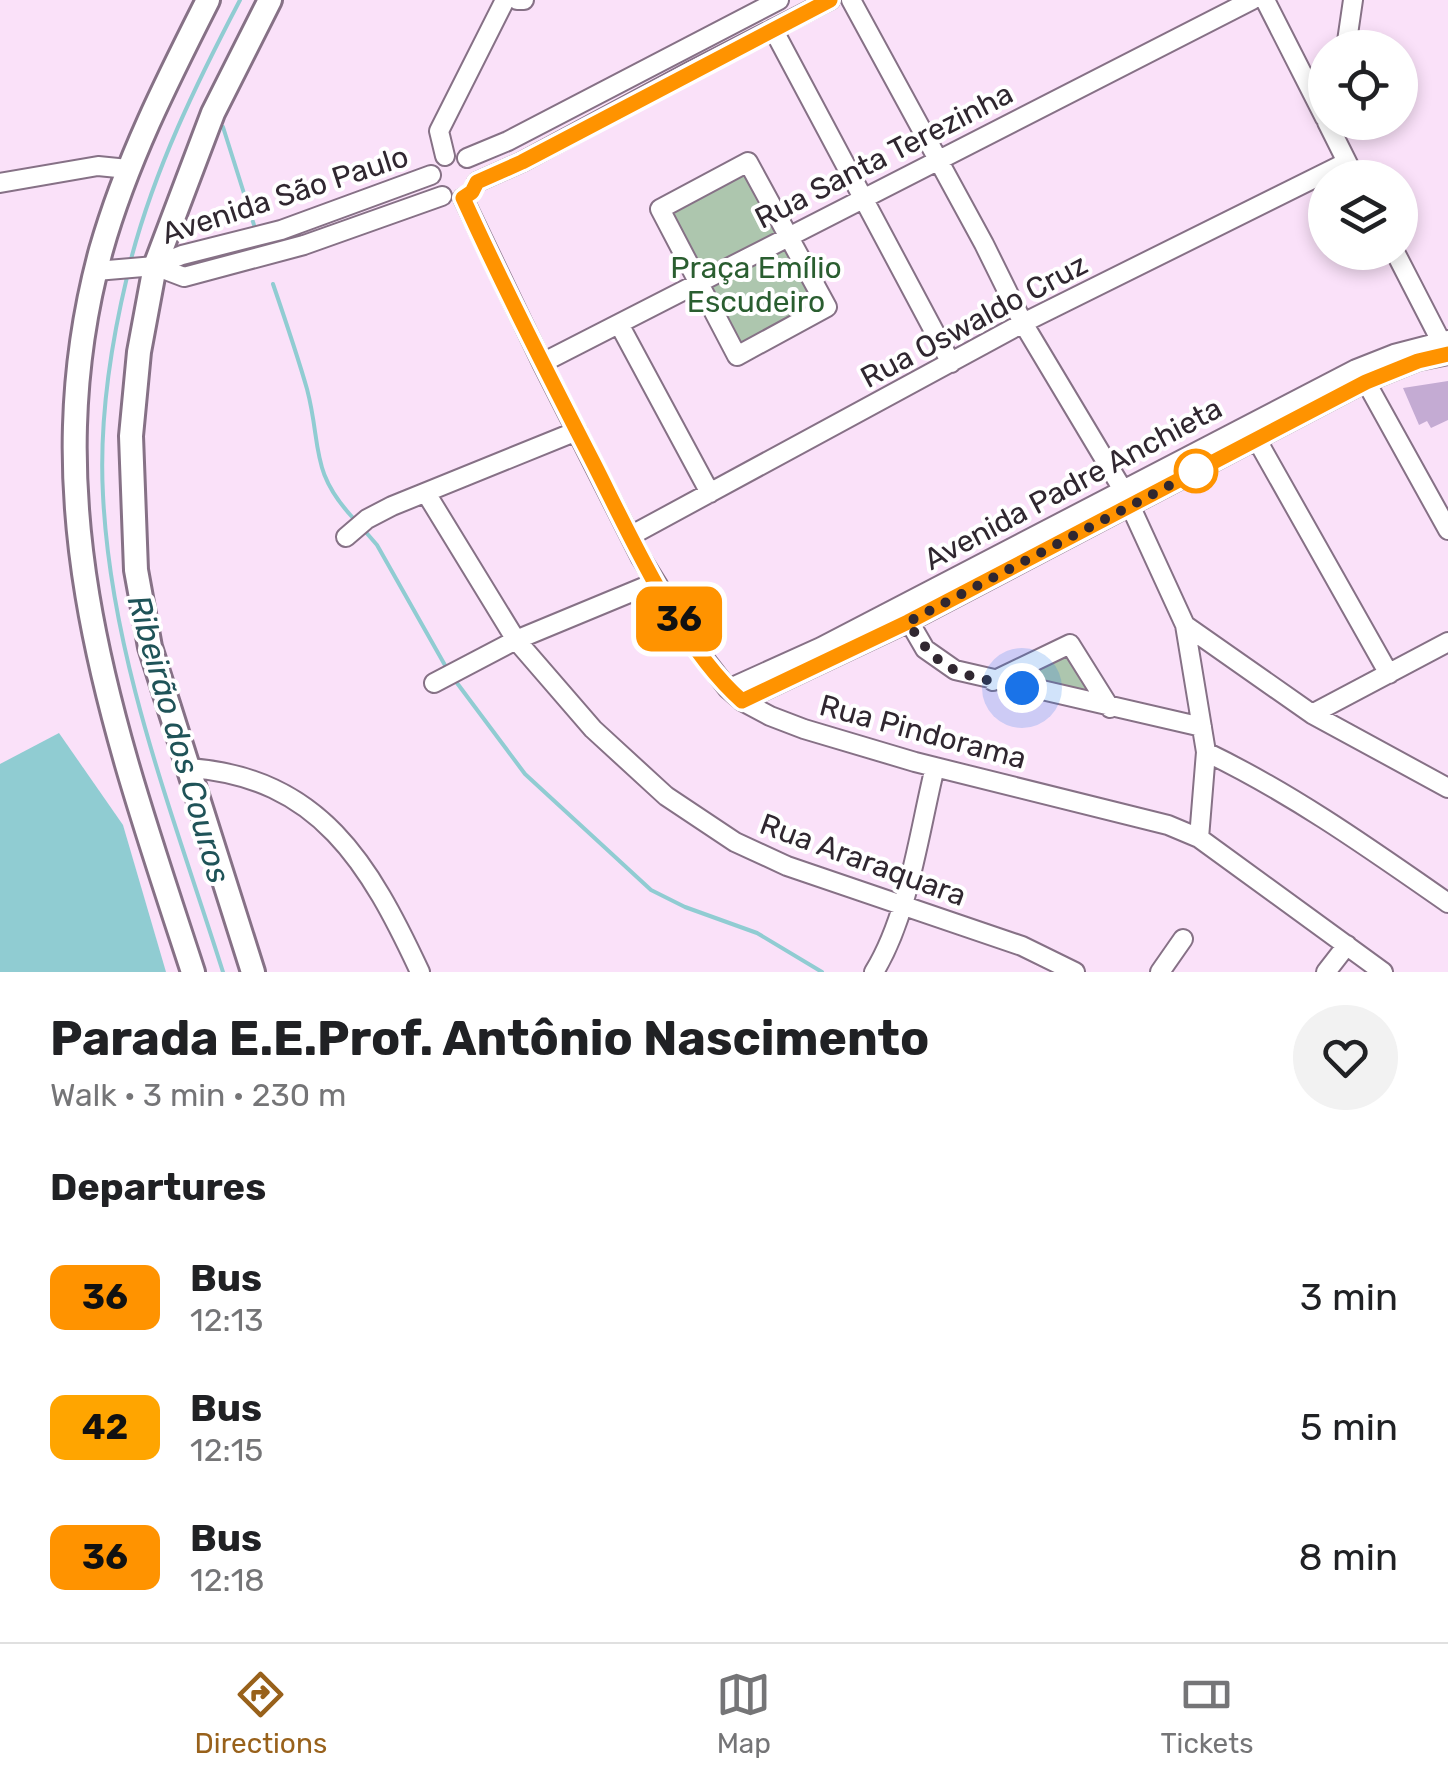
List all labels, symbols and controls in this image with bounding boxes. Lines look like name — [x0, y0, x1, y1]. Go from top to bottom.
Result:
map controls — [1308, 30, 1418, 270]
button: locate — [1308, 30, 1418, 140]
street label: Rua Santa Terezinha — [749, 75, 1019, 237]
street label: Avenida São Paulo — [157, 138, 413, 252]
button: layers — [1308, 160, 1418, 270]
street label: Rua Oswaldo Cruz — [855, 246, 1093, 396]
park label: Praça Emílio Escudeiro — [670, 250, 842, 320]
street label: Avenida Padre Anchieta — [918, 390, 1228, 578]
unlabelled marker — [1175, 450, 1217, 492]
line badge: 36 — [634, 586, 724, 652]
water label: Ribeirão dos Couros — [120, 591, 238, 887]
text: 36 — [656, 598, 702, 640]
your location — [997, 663, 1047, 713]
street label: Rua Pindorama — [816, 687, 1030, 777]
street label: Rua Araraquara — [755, 806, 971, 914]
button: heart — [1293, 1005, 1398, 1110]
text: Parada E.E.Prof. Antônio Nascimento — [50, 1010, 929, 1067]
text: Walk · 3 min · 230 m — [50, 1076, 346, 1114]
text: Departures — [50, 1164, 266, 1210]
text: Bus — [190, 1255, 262, 1301]
text: 3 min — [1300, 1274, 1398, 1320]
text: 36 — [82, 1276, 128, 1318]
text: 12:13 — [190, 1301, 264, 1339]
text: Bus — [190, 1385, 262, 1431]
text: 5 min — [1300, 1404, 1398, 1450]
text: 42 — [82, 1406, 128, 1448]
text: 12:15 — [190, 1431, 263, 1469]
text: Bus — [190, 1515, 262, 1561]
text: 8 min — [1299, 1534, 1398, 1580]
text: 36 — [82, 1536, 128, 1578]
text: 12:18 — [190, 1561, 265, 1599]
tab: Directions — [195, 1667, 327, 1760]
tab: Map — [716, 1667, 771, 1760]
tab: Tickets — [1160, 1667, 1253, 1760]

